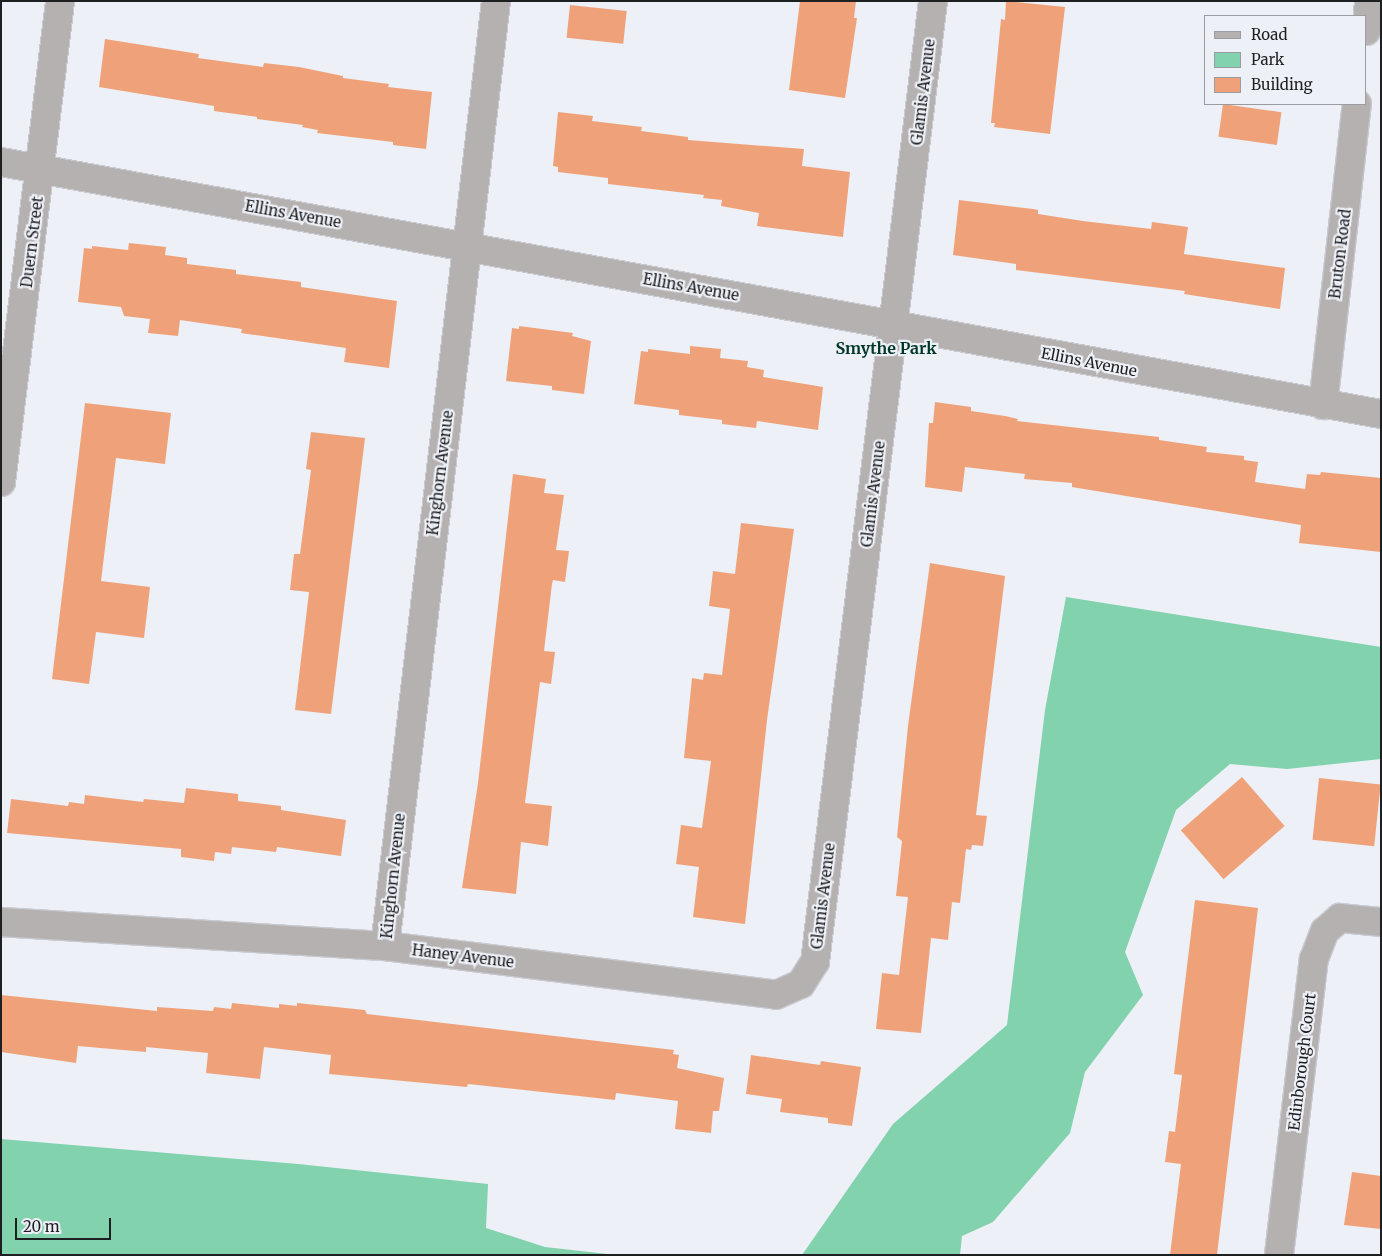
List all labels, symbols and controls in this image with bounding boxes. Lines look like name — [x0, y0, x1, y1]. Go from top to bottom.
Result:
legend — [1204, 15, 1367, 105]
text: Road — [1251, 25, 1287, 44]
street label: Glamis Avenue — [908, 38, 938, 146]
text: Park — [1251, 50, 1284, 69]
text: Building — [1251, 75, 1313, 94]
street label: Duern Street — [17, 195, 47, 289]
street label: Ellins Avenue — [244, 197, 342, 231]
street label: Bruton Road — [1326, 208, 1354, 300]
street label: Ellins Avenue — [642, 270, 740, 304]
district label: Smythe Park — [836, 338, 936, 358]
street label: Ellins Avenue — [1040, 344, 1138, 380]
street label: Kinghorn Avenue — [423, 409, 457, 537]
street label: Glamis Avenue — [858, 440, 888, 548]
street label: Kinghorn Avenue — [377, 812, 409, 940]
street label: Glamis Avenue — [808, 842, 838, 950]
street label: Haney Avenue — [411, 941, 515, 971]
street label: Edinborough Court — [1285, 992, 1319, 1132]
scale bar — [18, 1208, 114, 1240]
text: 20 m — [23, 1217, 60, 1236]

